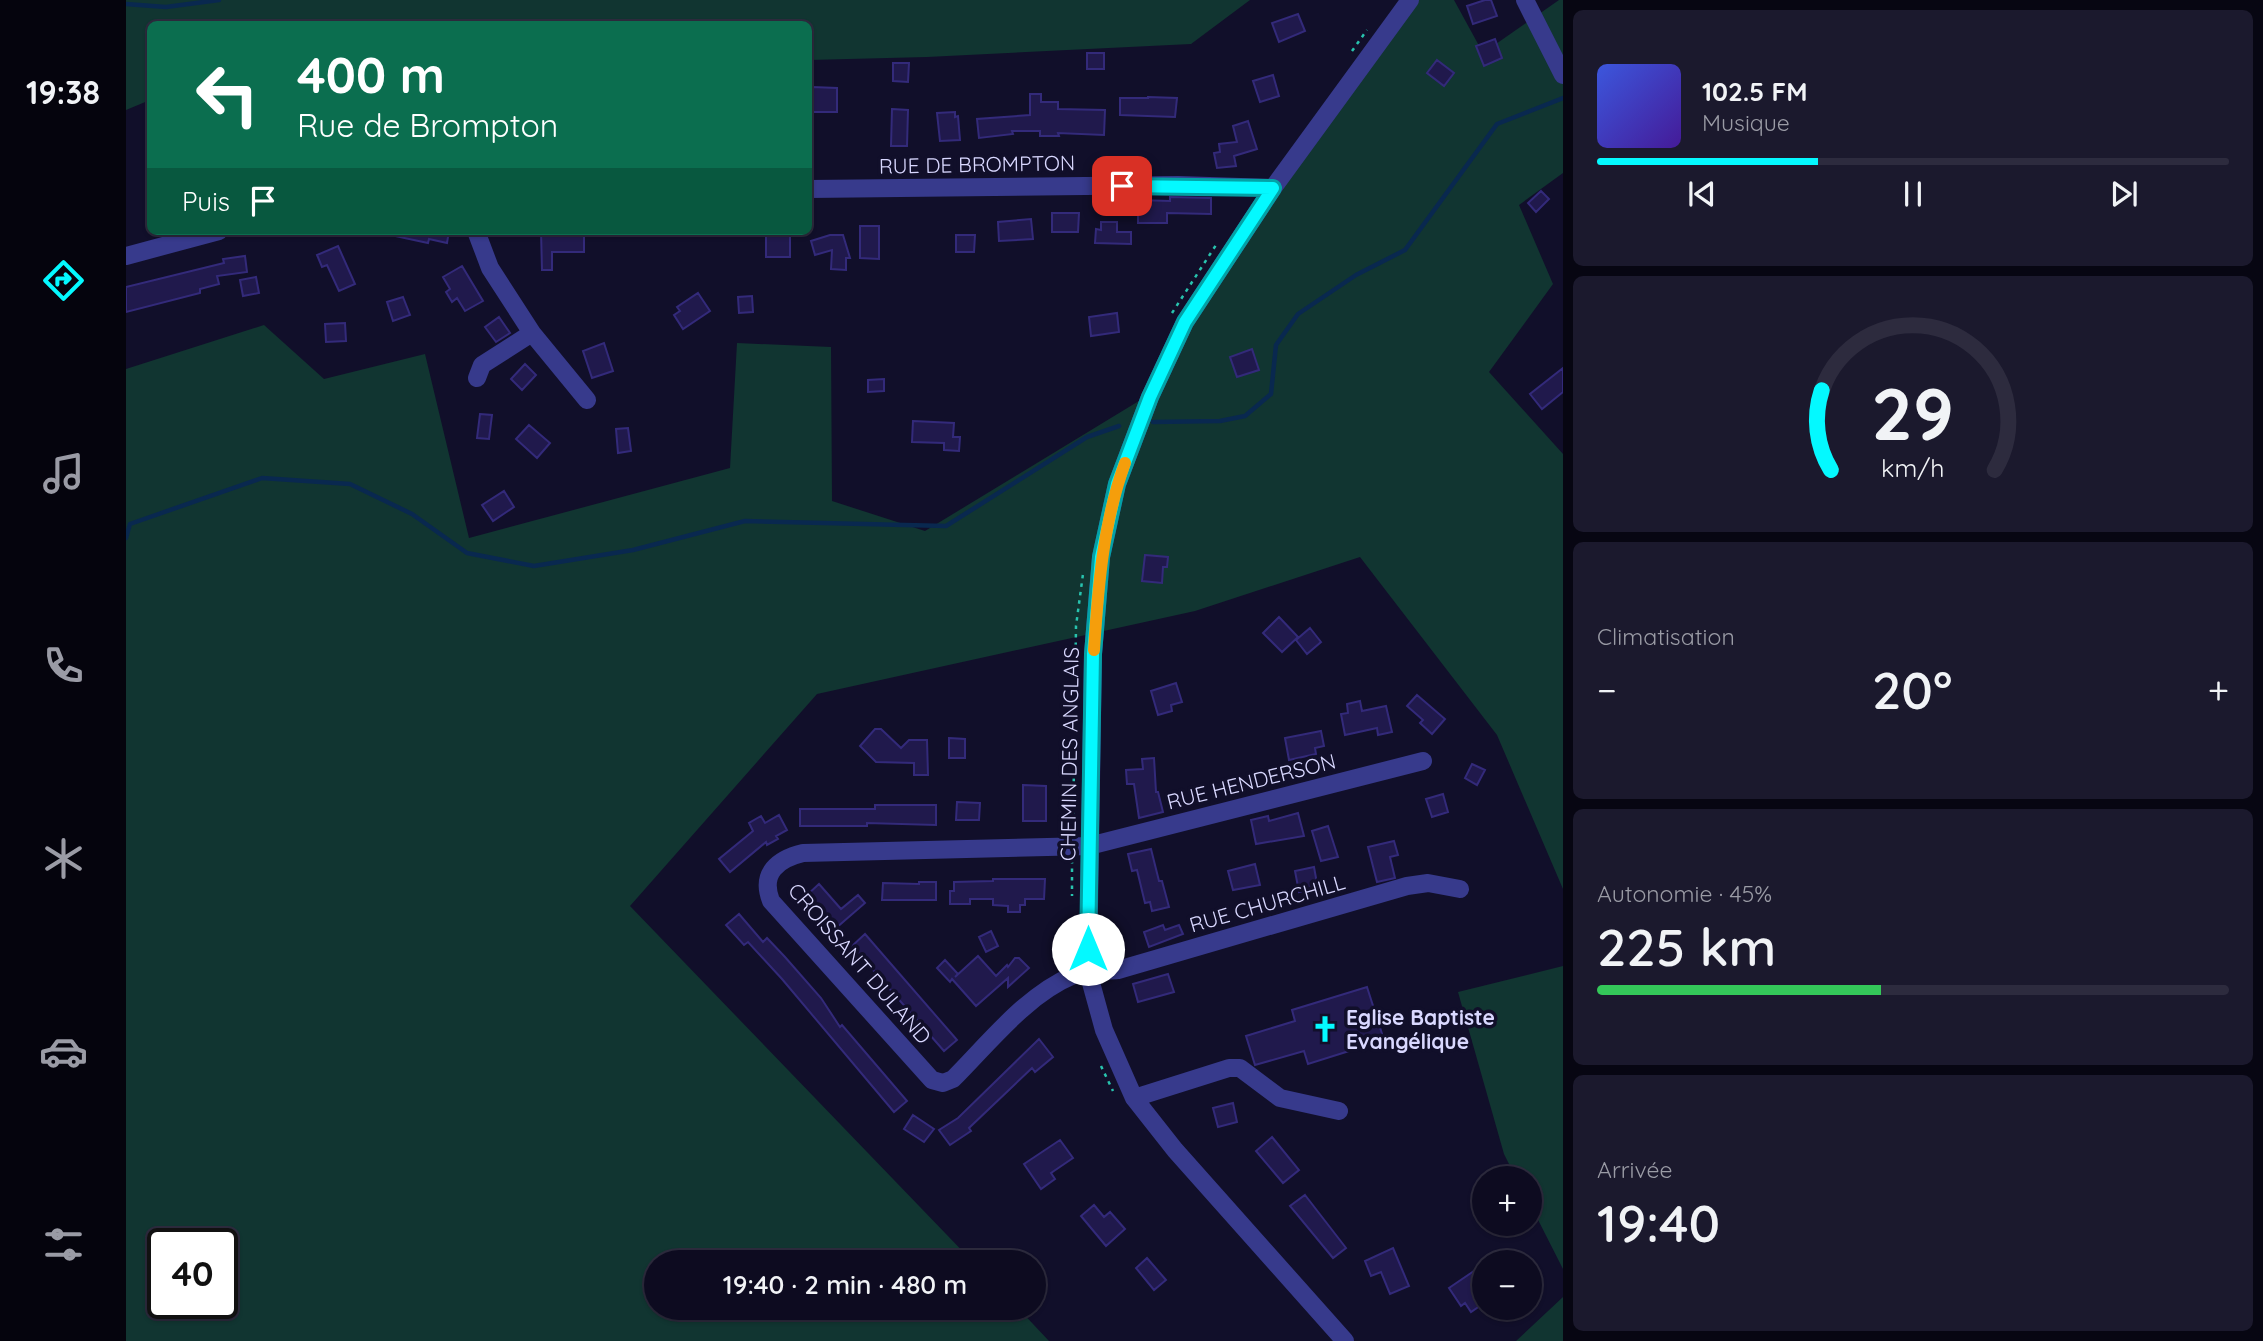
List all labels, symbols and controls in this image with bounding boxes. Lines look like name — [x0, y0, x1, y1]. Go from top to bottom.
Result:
text: 400 m — [297, 44, 445, 105]
icon: left — [182, 49, 273, 140]
text: 19:38 — [26, 72, 100, 112]
text: 102.5 FM — [1702, 75, 1808, 108]
text: Rue de Brompton — [297, 105, 558, 145]
text: Musique — [1702, 108, 1790, 137]
street label: RUE DE BROMPTON — [879, 149, 1075, 179]
pin — [1092, 156, 1152, 216]
icon: arrive — [1103, 167, 1141, 205]
icon: previous — [1683, 175, 1721, 213]
icon: pause — [1894, 175, 1932, 213]
icon: next — [2105, 175, 2143, 213]
icon: arrive — [244, 182, 282, 220]
text: Puis — [182, 185, 230, 218]
icon: directions — [39, 256, 88, 305]
text: 29 — [1872, 368, 1954, 459]
icon: music — [39, 449, 88, 498]
text: km/h — [1881, 452, 1945, 483]
text: Climatisation — [1597, 622, 1735, 651]
icon: phone — [39, 641, 88, 690]
street label: CHEMIN DES ANGLAIS — [1054, 647, 1084, 861]
text: 20° — [1872, 657, 1952, 722]
text: − — [1597, 666, 1617, 714]
text: + — [2208, 666, 2229, 714]
street label: RUE HENDERSON — [1164, 747, 1338, 815]
icon: climate — [39, 834, 88, 883]
street label: RUE CHURCHILL — [1186, 868, 1348, 938]
street label: CROISSANT DULAND — [783, 877, 937, 1049]
text: Autonomie · 45% — [1597, 879, 1772, 908]
position arrow — [1051, 912, 1125, 986]
text: 225 km — [1597, 914, 1776, 979]
place label: Eglise Baptiste Evangélique — [1346, 1004, 1495, 1054]
church icon: Eglise Baptiste Evangélique — [1310, 1014, 1340, 1044]
icon: car — [39, 1027, 88, 1076]
text: Arrivée — [1597, 1155, 1673, 1184]
map controls — [1472, 1166, 1542, 1320]
button: + — [1472, 1166, 1542, 1236]
text: 19:40 — [1597, 1190, 1720, 1255]
icon: filters — [39, 1220, 88, 1269]
speed limit sign: 40 — [147, 1228, 238, 1319]
button: − — [1472, 1250, 1542, 1320]
text: 19:40 · 2 min · 480 m — [723, 1268, 967, 1301]

